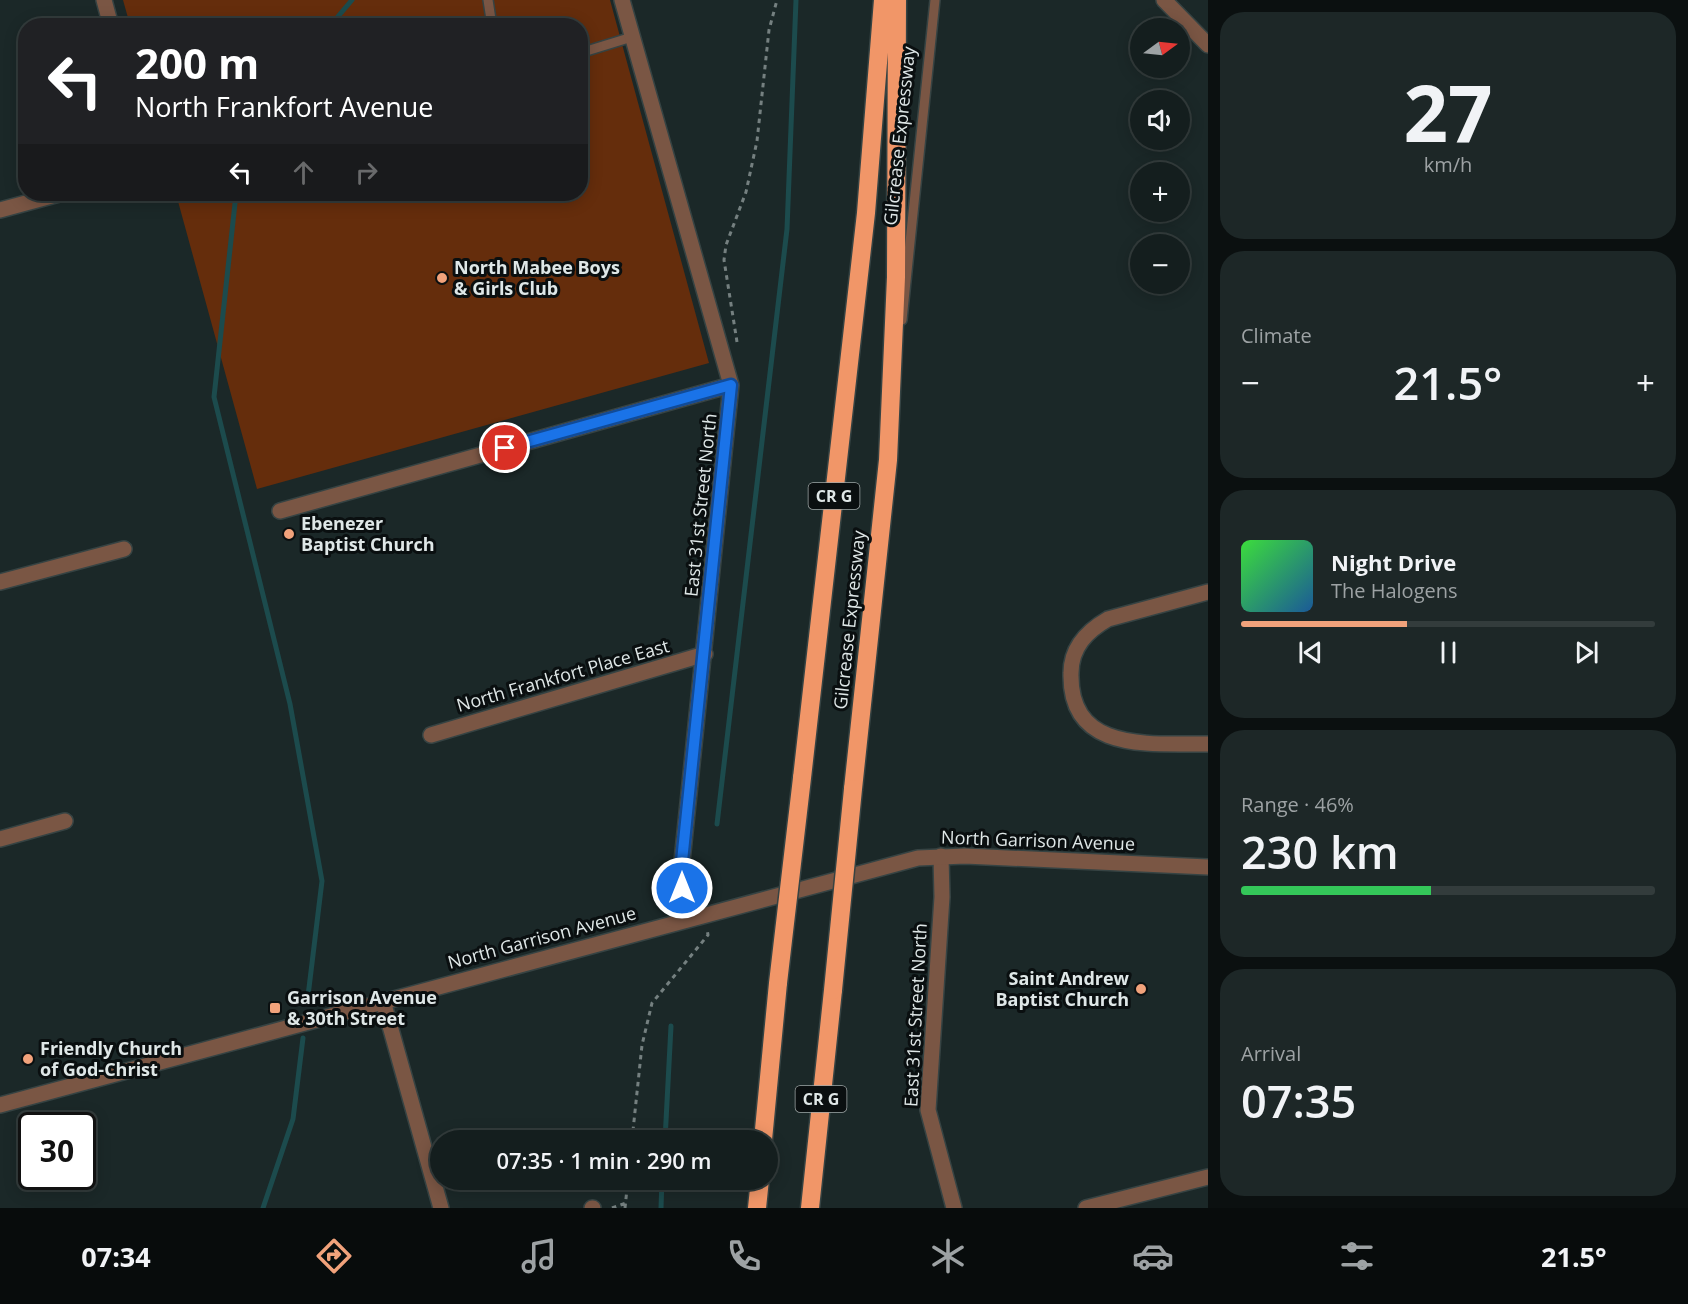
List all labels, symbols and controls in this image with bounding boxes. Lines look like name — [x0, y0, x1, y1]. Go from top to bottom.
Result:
north arrow — [1130, 18, 1190, 78]
map controls — [1130, 18, 1190, 294]
text: 200 m — [135, 34, 259, 91]
icon: left — [36, 42, 114, 120]
street label: Gilcrease Expressway — [878, 44, 920, 226]
text: 27 — [1403, 59, 1493, 165]
text: North Frankfort Avenue — [135, 88, 434, 125]
button: sound — [1130, 90, 1190, 150]
text: km/h — [1424, 151, 1472, 178]
icon: left — [224, 156, 257, 189]
icon: ahead — [287, 156, 320, 189]
icon: right — [350, 156, 383, 189]
button: + — [1130, 162, 1190, 222]
button: − — [1130, 234, 1190, 294]
place label: North Mabee Boys & Girls Club — [454, 255, 620, 300]
marker: North Mabee Boys & Girls Club — [435, 271, 449, 285]
text: Climate — [1241, 322, 1312, 349]
text: 21.5° — [1394, 352, 1502, 413]
text: − — [1241, 360, 1260, 405]
text: + — [1636, 360, 1655, 405]
street label: East 31st Street North — [678, 412, 722, 598]
pin — [479, 422, 530, 473]
icon: arrive — [488, 431, 521, 464]
road number: CR G — [808, 483, 860, 509]
place label: Ebenezer Baptist Church — [301, 511, 435, 556]
marker: Ebenezer Baptist Church — [282, 527, 296, 541]
street label: Gilcrease Expressway — [828, 528, 870, 710]
text: Night Drive — [1331, 547, 1456, 577]
text: The Halogens — [1331, 577, 1458, 604]
street label: North Frankfort Place East — [454, 633, 672, 717]
icon: previous — [1294, 636, 1327, 669]
icon: pause — [1432, 636, 1465, 669]
icon: next — [1570, 636, 1603, 669]
text: Range · 46% — [1241, 791, 1354, 818]
text: 230 km — [1241, 821, 1399, 882]
street label: North Garrison Avenue — [941, 825, 1135, 855]
position arrow — [650, 856, 714, 920]
street label: North Garrison Avenue — [445, 900, 639, 974]
street label: East 31st Street North — [898, 922, 932, 1107]
place label: Saint Andrew Baptist Church — [996, 966, 1130, 1011]
marker: Saint Andrew Baptist Church — [1134, 982, 1148, 996]
place label: Garrison Avenue & 30th Street — [287, 985, 437, 1030]
marker: Garrison Avenue & 30th Street — [268, 1001, 282, 1015]
place label: Friendly Church of God-Christ — [40, 1036, 182, 1081]
text: Arrival — [1241, 1040, 1301, 1067]
marker: Friendly Church of God-Christ — [21, 1052, 35, 1066]
text: 07:35 — [1241, 1070, 1356, 1131]
road number: CR G — [796, 1086, 846, 1112]
speed limit sign: 30 — [18, 1112, 96, 1190]
text: 07:35 · 1 min · 290 m — [496, 1145, 712, 1175]
icon: directions — [313, 1235, 355, 1277]
icon: music — [518, 1235, 560, 1277]
icon: phone — [723, 1235, 765, 1277]
icon: climate — [927, 1235, 969, 1277]
icon: car — [1132, 1235, 1174, 1277]
icon: filters — [1336, 1235, 1378, 1277]
text: 07:34 — [81, 1238, 151, 1275]
text: 21.5° — [1541, 1238, 1607, 1275]

